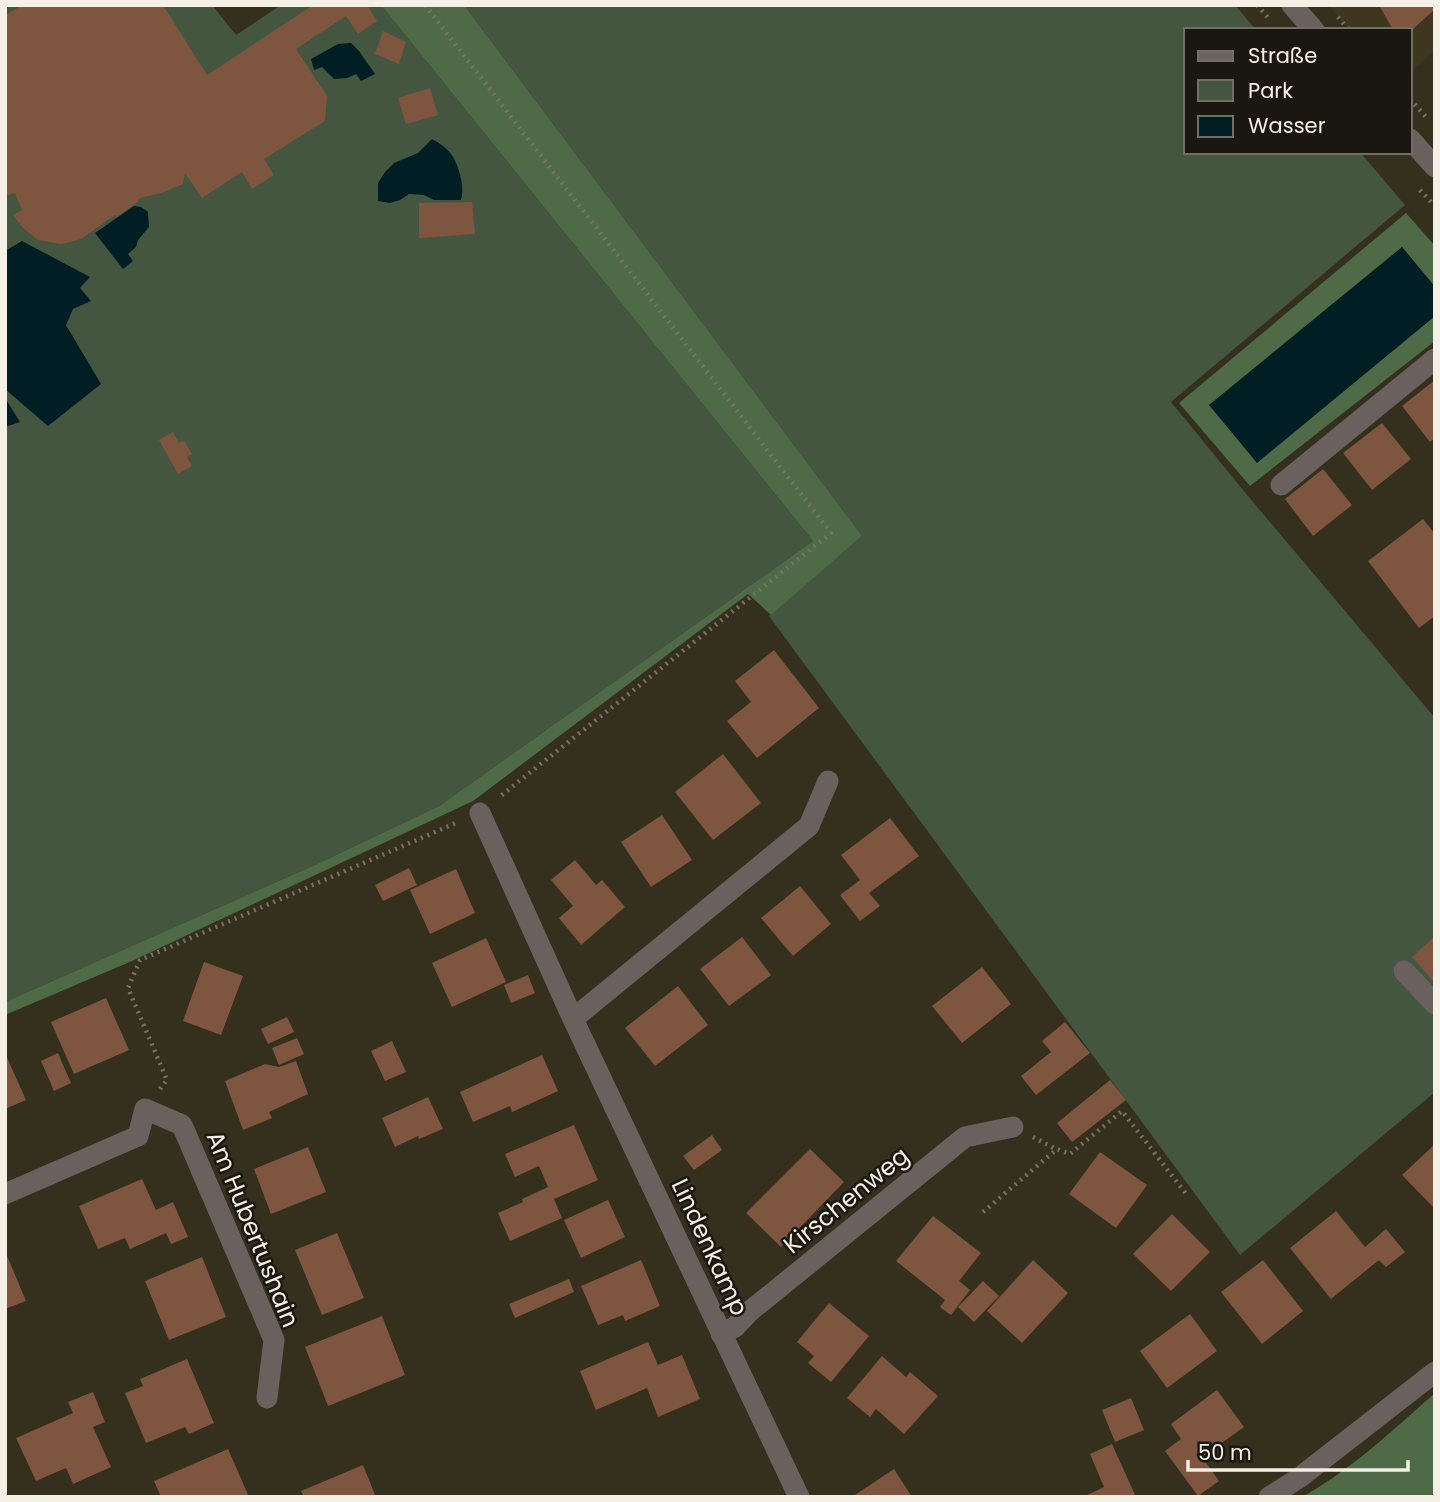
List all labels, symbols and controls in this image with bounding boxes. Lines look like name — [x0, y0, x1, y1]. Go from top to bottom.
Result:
legend — [1184, 28, 1412, 154]
text: Straße — [1248, 41, 1317, 70]
text: Park — [1248, 76, 1293, 105]
text: Wasser — [1248, 111, 1326, 140]
street label: Am Hubertushain — [199, 1126, 307, 1332]
street label: Kirschenweg — [776, 1139, 916, 1261]
street label: Lindenkamp — [664, 1173, 756, 1321]
scale bar — [1188, 1428, 1408, 1472]
text: 50 m — [1198, 1438, 1252, 1467]

